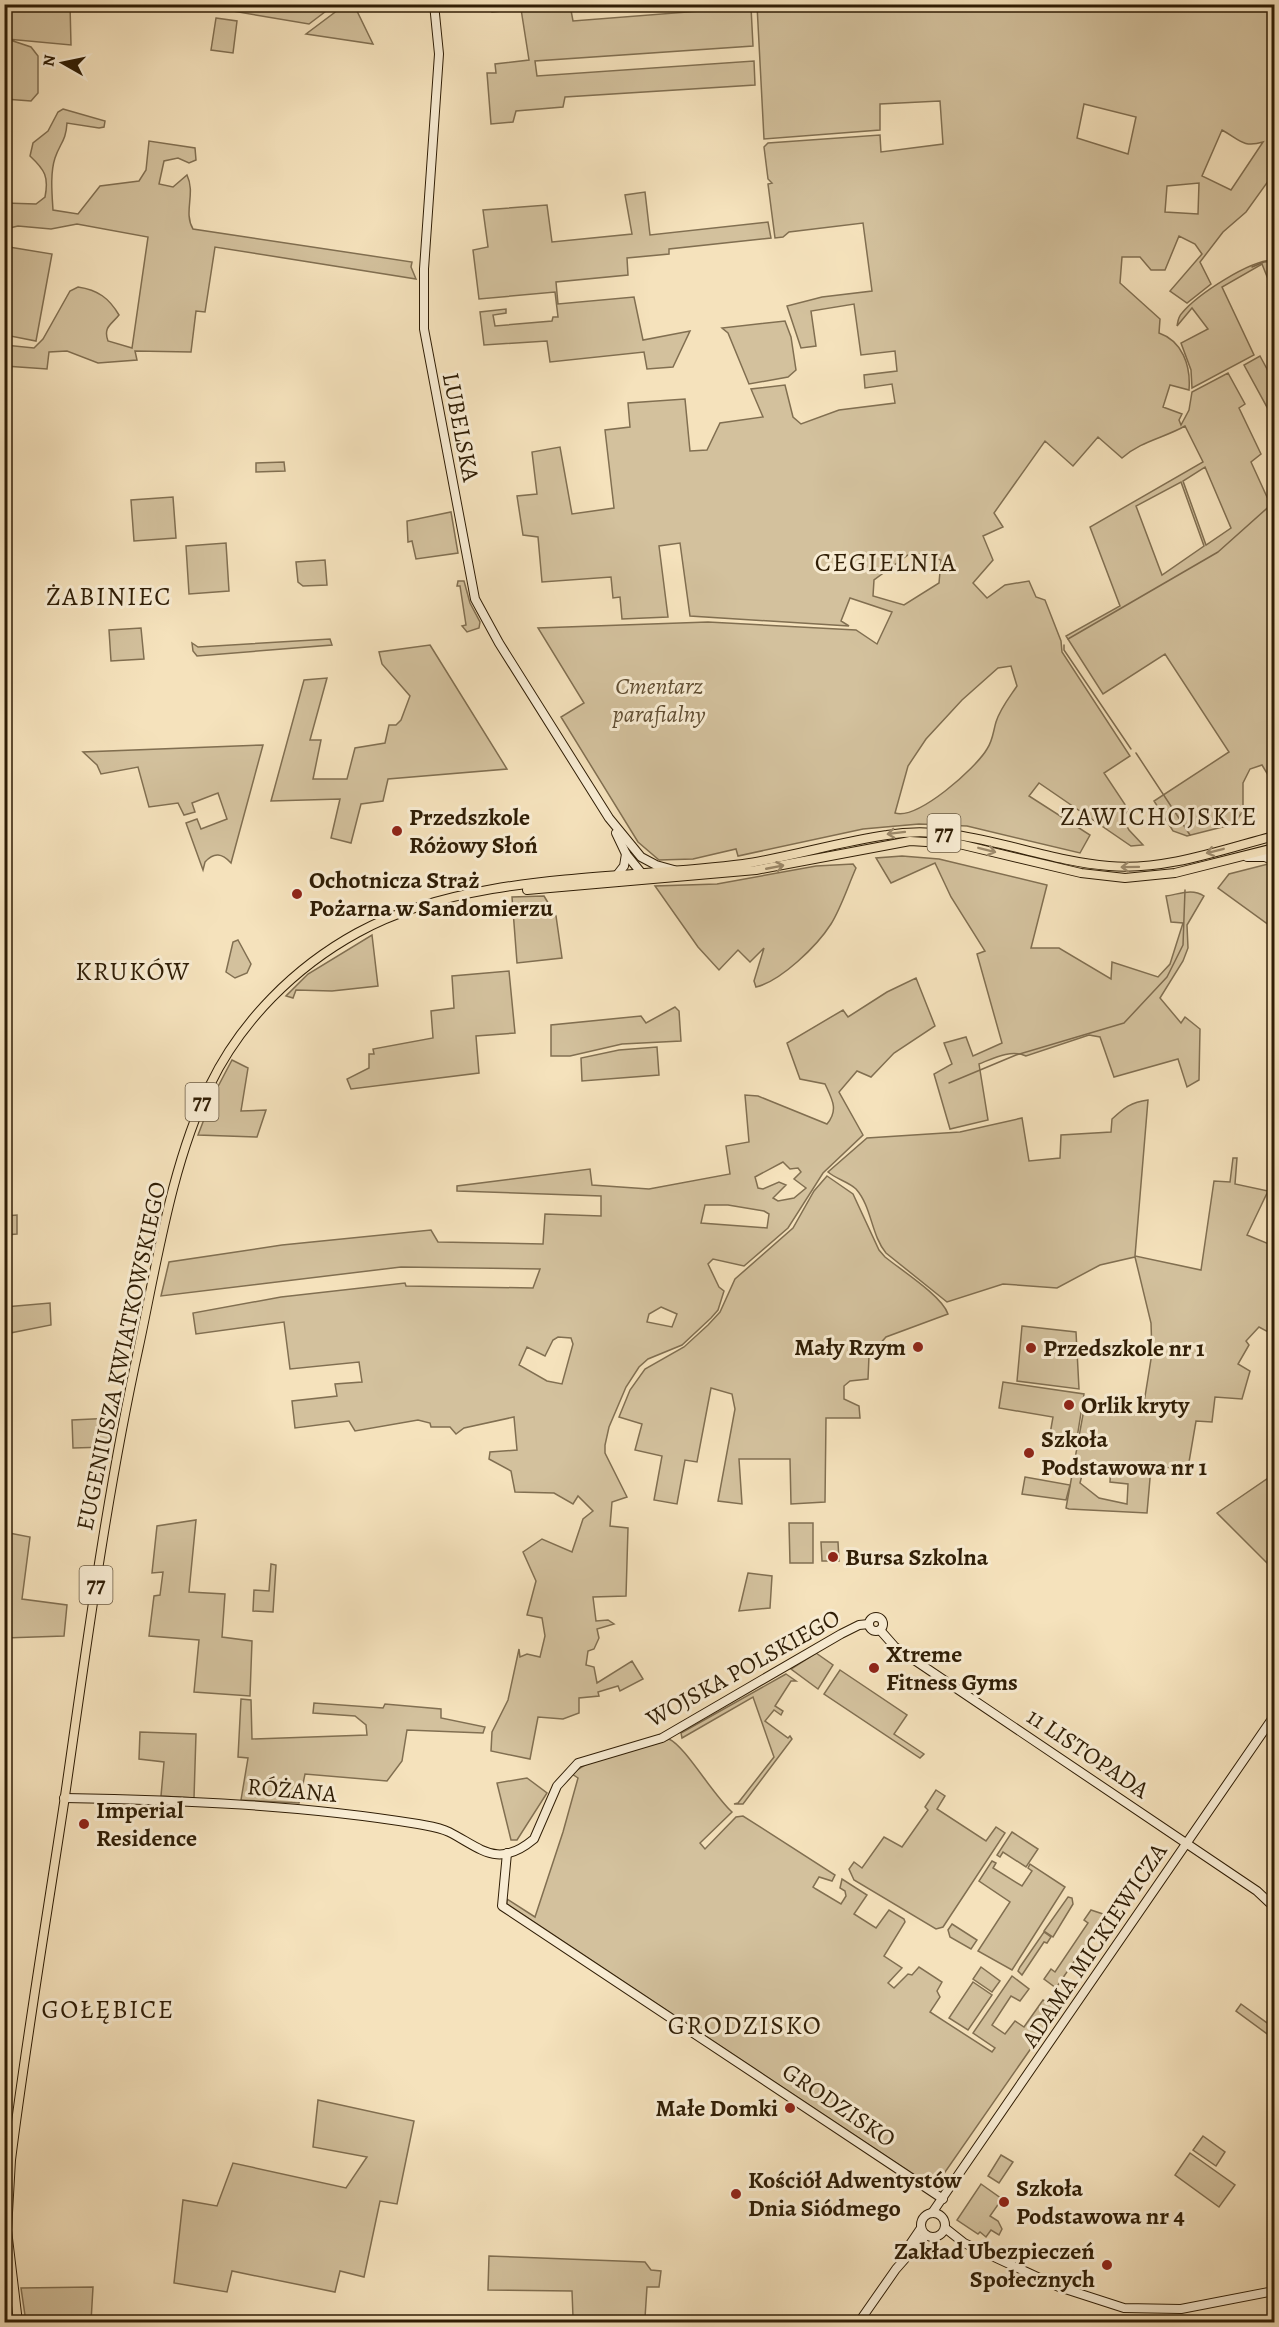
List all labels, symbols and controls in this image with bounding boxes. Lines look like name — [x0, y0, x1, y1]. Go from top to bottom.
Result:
north arrow — [33, 33, 93, 93]
text: N — [37, 53, 61, 68]
street label: LUBELSKA — [435, 370, 487, 485]
district label: CEGIELNIA — [815, 545, 957, 580]
district label: ŻABINIEC — [46, 579, 172, 614]
park label: Cmentarz parafialny — [612, 670, 706, 730]
district label: ZAWICHOJSKIE — [1060, 799, 1258, 834]
place label: Przedszkole Różowy Słoń — [409, 801, 538, 861]
road number: 77 — [928, 814, 960, 852]
marker: Przedszkole Różowy Słoń — [390, 824, 404, 838]
one-way arrow — [887, 828, 907, 839]
one-way arrow — [978, 844, 997, 856]
one-way arrow — [1206, 846, 1225, 858]
one-way arrow — [765, 861, 784, 872]
one-way arrow — [1120, 861, 1140, 872]
place label: Ochotnicza Straż Pożarna w Sandomierzu — [309, 864, 554, 924]
marker: Ochotnicza Straż Pożarna w Sandomierzu — [290, 887, 304, 901]
district label: KRUKÓW — [75, 954, 191, 989]
road number: 77 — [186, 1083, 218, 1121]
street label: EUGENIUSZA KWIATKOWSKIEGO — [68, 1179, 174, 1533]
place label: Mały Rzym — [794, 1331, 906, 1363]
place label: Przedszkole nr 1 — [1043, 1332, 1205, 1364]
marker: Mały Rzym — [911, 1340, 925, 1354]
marker: Przedszkole nr 1 — [1024, 1341, 1038, 1355]
place label: Orlik kryty — [1081, 1389, 1190, 1421]
marker: Orlik kryty — [1062, 1398, 1076, 1412]
place label: Szkoła Podstawowa nr 1 — [1041, 1423, 1207, 1483]
marker: Szkoła Podstawowa nr 1 — [1022, 1446, 1036, 1460]
place label: Bursa Szkolna — [845, 1541, 989, 1573]
marker: Bursa Szkolna — [826, 1550, 840, 1564]
road number: 77 — [80, 1566, 112, 1604]
street label: WOJSKA POLSKIEGO — [639, 1601, 846, 1735]
place label: Xtreme Fitness Gyms — [886, 1638, 1018, 1698]
marker: Xtreme Fitness Gyms — [867, 1661, 881, 1675]
street label: 11 LISTOPADA — [1021, 1700, 1156, 1806]
street label: RÓŻANA — [246, 1770, 339, 1810]
place label: Imperial Residence — [96, 1794, 197, 1854]
marker: Imperial Residence — [77, 1817, 91, 1831]
street label: ADAMA MICKIEWICZA — [1013, 1836, 1175, 2054]
district label: GOŁĘBICE — [41, 1992, 175, 2027]
district label: GRODZISKO — [668, 2008, 822, 2043]
street label: GRODZISKO — [776, 2055, 902, 2155]
place label: Małe Domki — [655, 2092, 778, 2124]
marker: Małe Domki — [783, 2101, 797, 2115]
place label: Kościół Adwentystów Dnia Siódmego — [748, 2164, 962, 2224]
place label: Szkoła Podstawowa nr 4 — [1016, 2172, 1185, 2232]
marker: Kościół Adwentystów Dnia Siódmego — [729, 2187, 743, 2201]
marker: Szkoła Podstawowa nr 4 — [997, 2195, 1011, 2209]
place label: Zakład Ubezpieczeń Społecznych — [894, 2235, 1095, 2295]
marker: Zakład Ubezpieczeń Społecznych — [1100, 2258, 1114, 2272]

